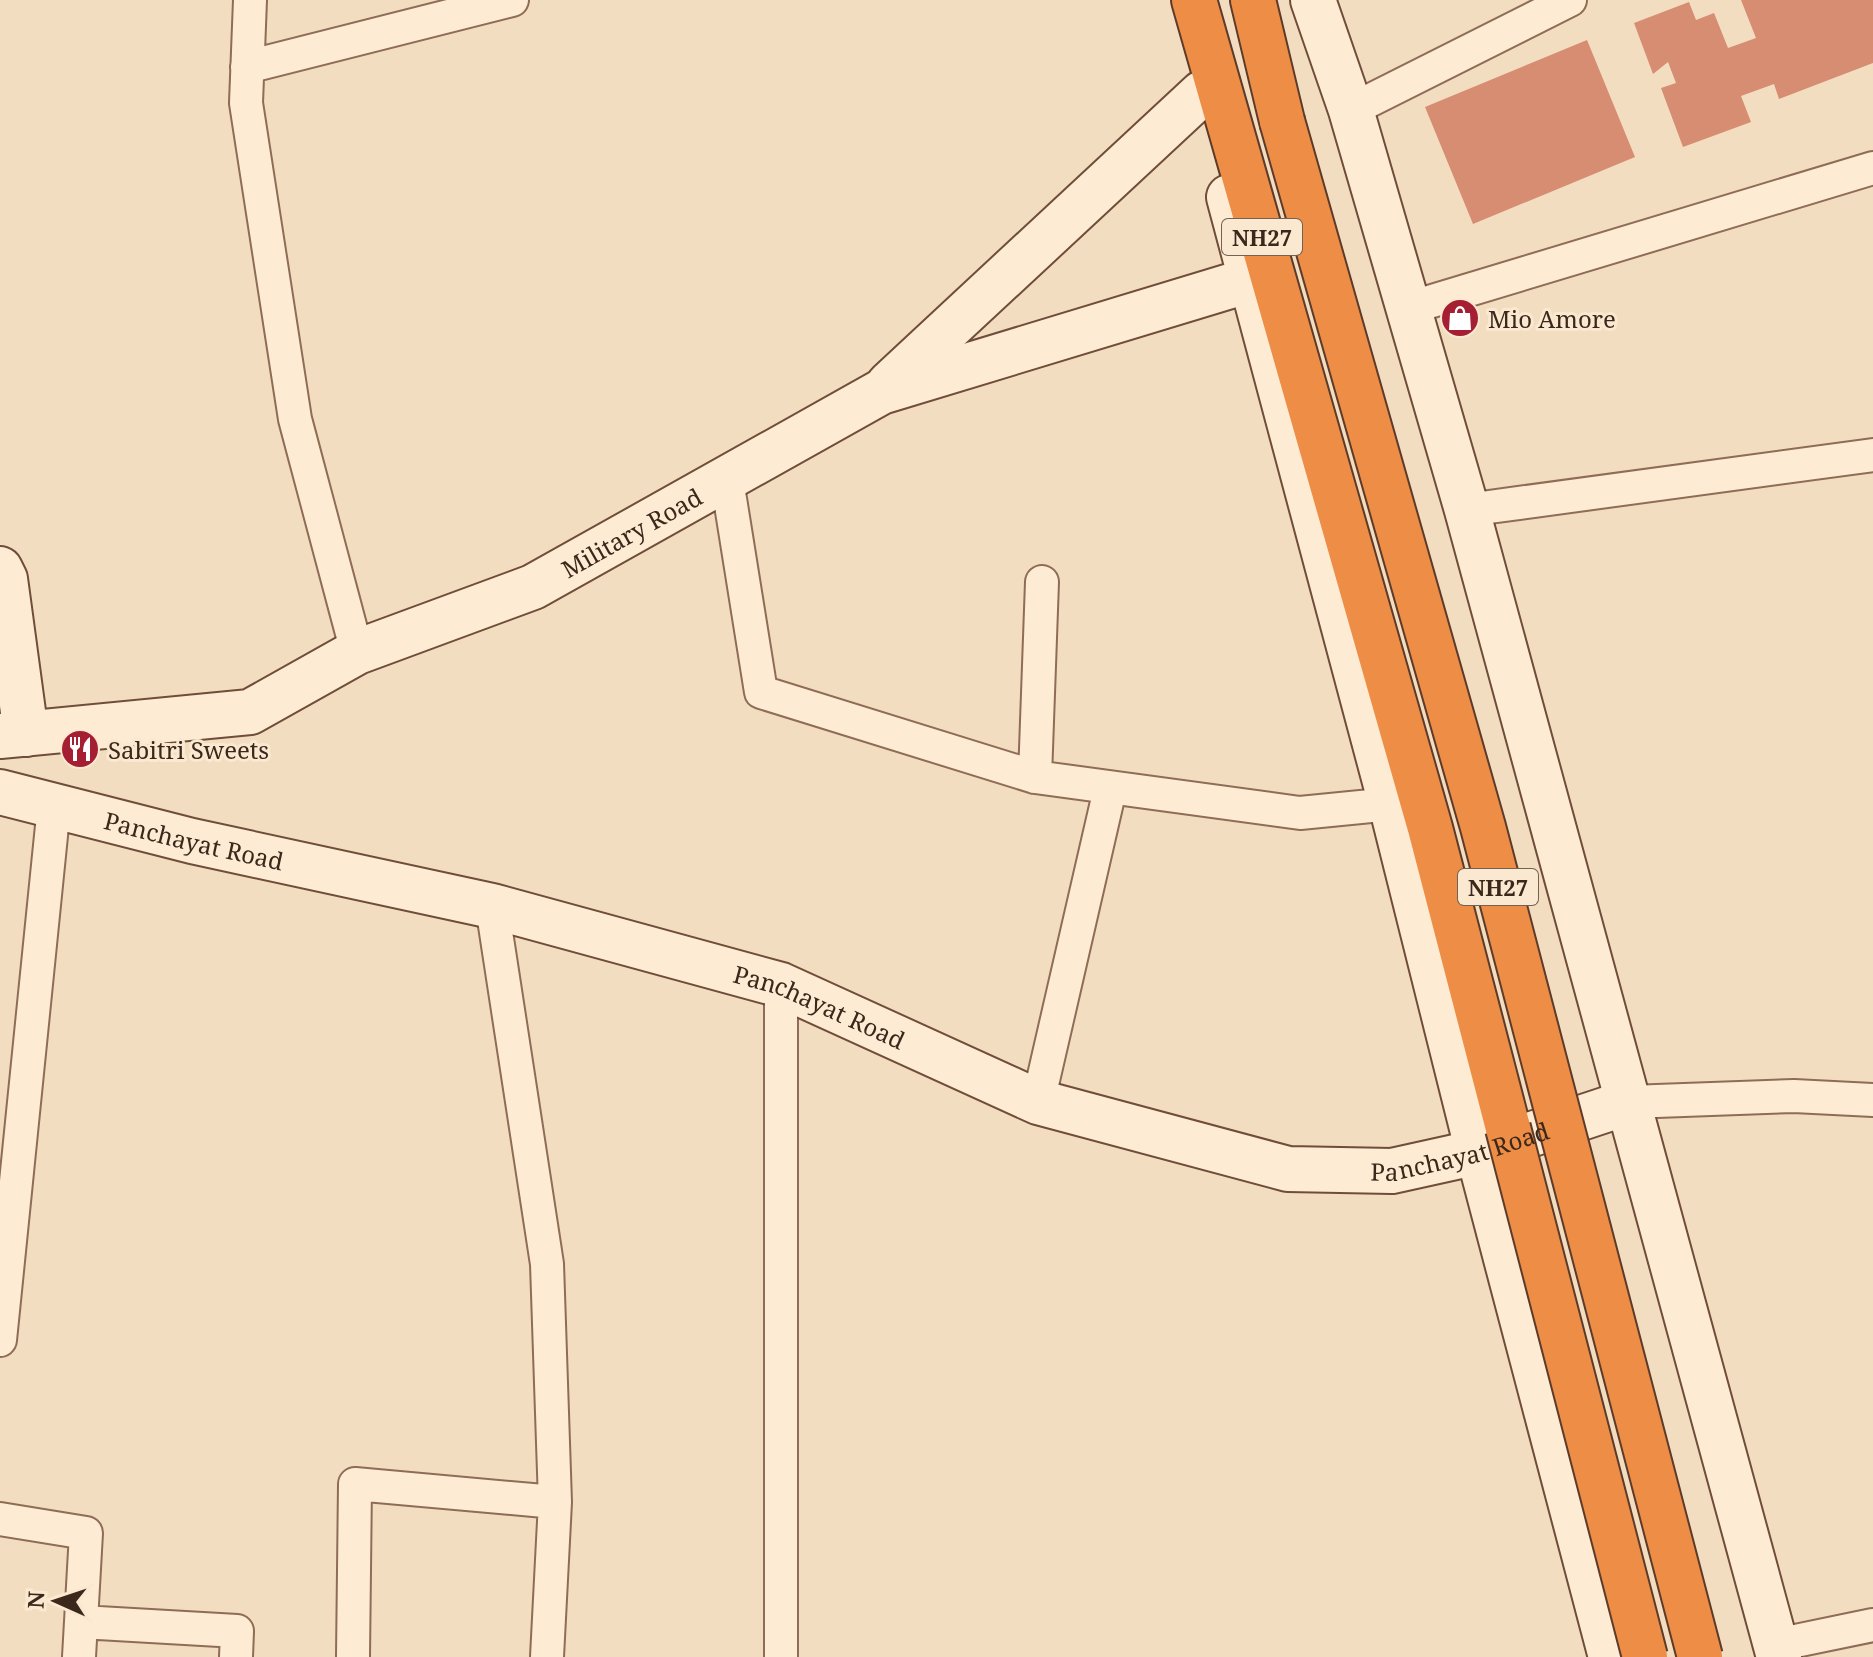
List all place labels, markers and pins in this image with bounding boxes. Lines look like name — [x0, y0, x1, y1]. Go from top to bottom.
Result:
shop icon: Mio Amore — [1439, 297, 1481, 339]
place label: Mio Amore — [1488, 302, 1616, 335]
restaurant icon: Sabitri Sweets — [59, 728, 101, 770]
place label: Sabitri Sweets — [108, 733, 269, 766]

